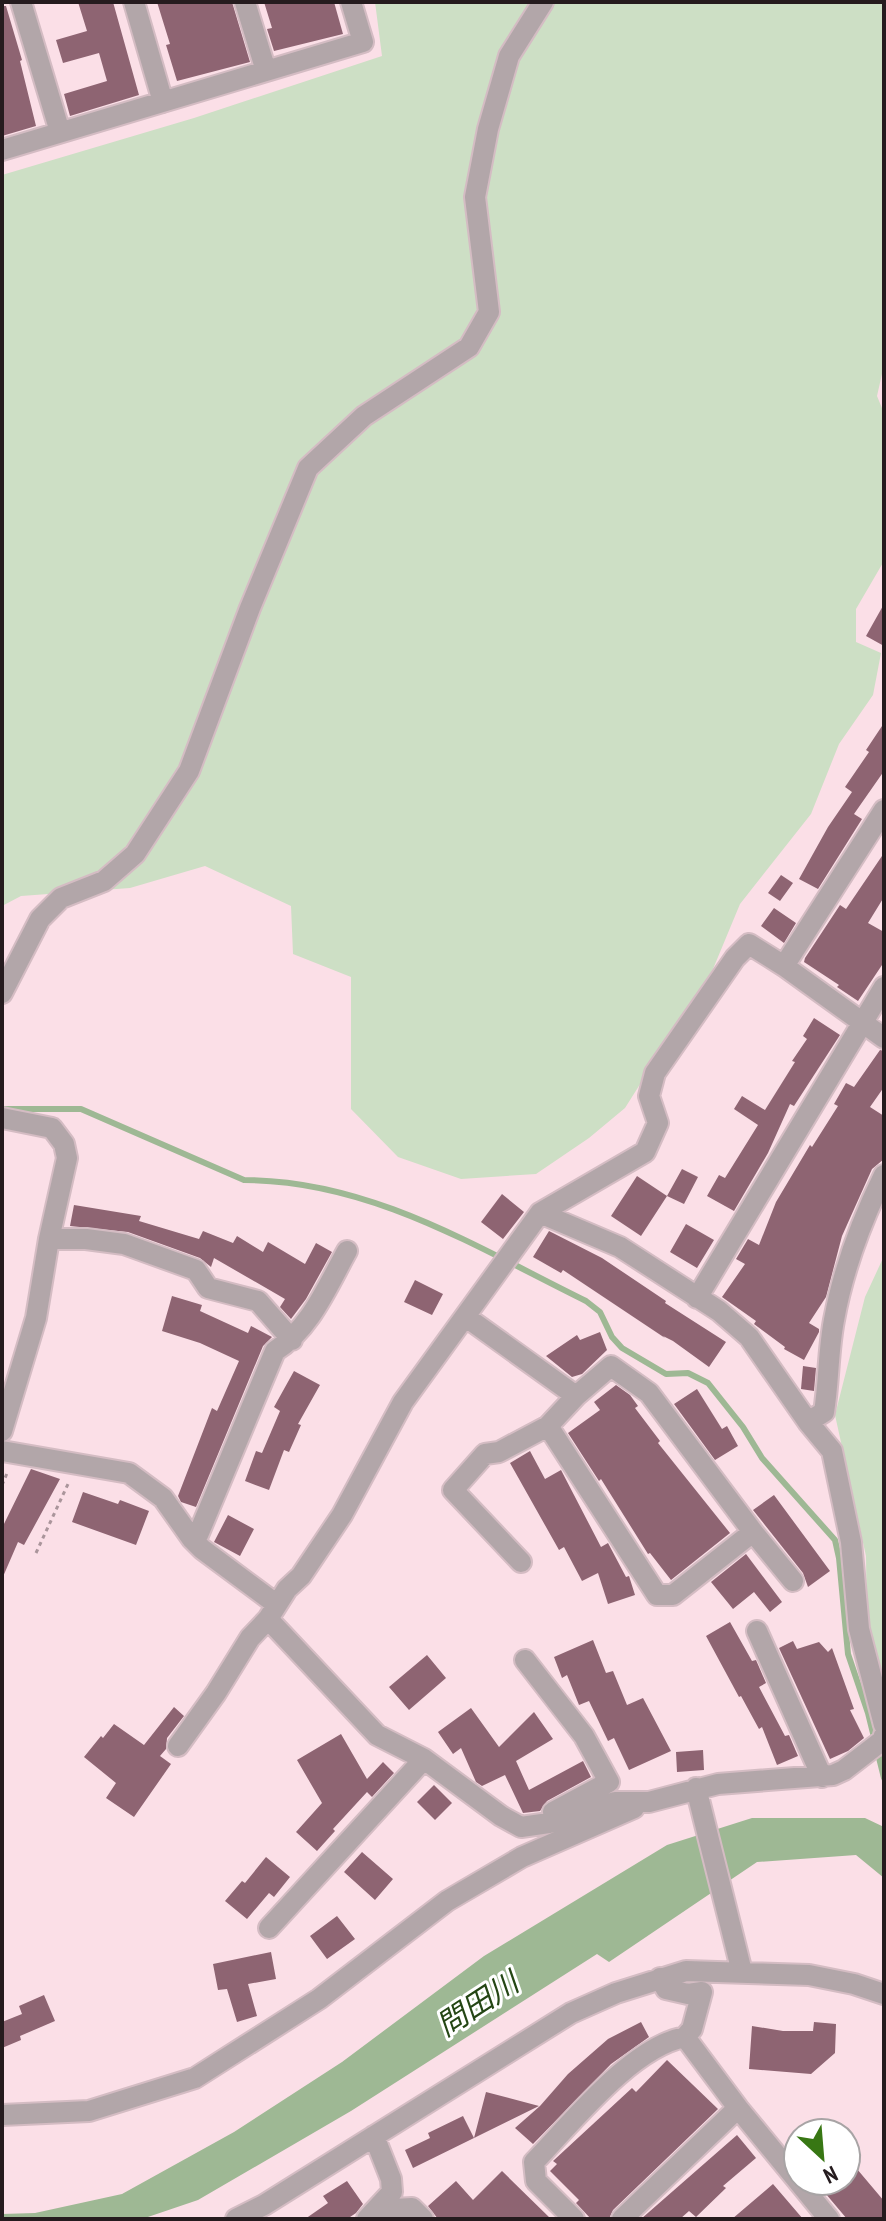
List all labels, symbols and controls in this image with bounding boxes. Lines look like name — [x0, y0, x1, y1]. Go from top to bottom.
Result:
water label: 問田川 — [429, 1961, 528, 2044]
north arrow — [782, 2117, 862, 2197]
text: N — [819, 2160, 842, 2190]

